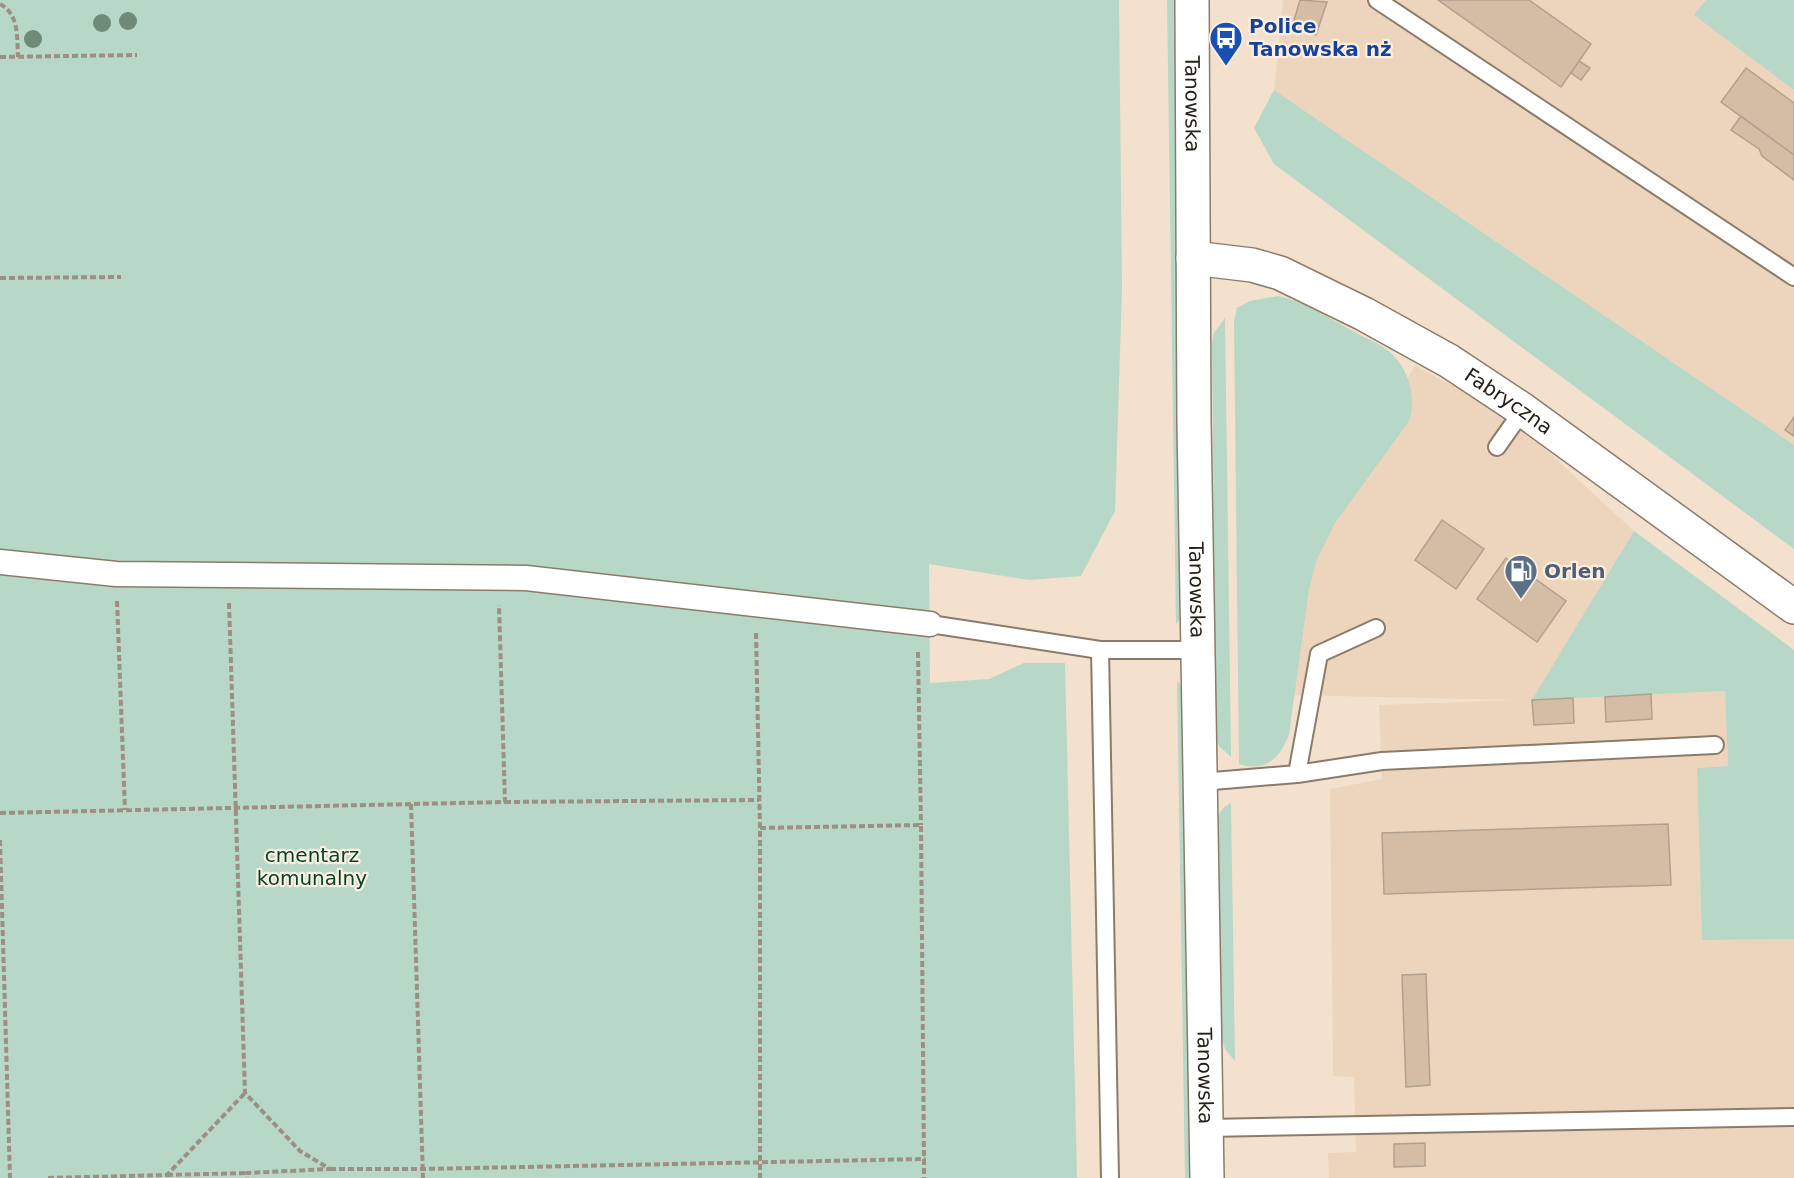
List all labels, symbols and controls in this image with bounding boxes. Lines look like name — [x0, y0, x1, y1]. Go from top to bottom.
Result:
place label: Police Tanowska nż — [1249, 14, 1392, 61]
bus stop icon: Police Tanowska nż — [1208, 20, 1244, 67]
street label: Tanowska — [1180, 55, 1205, 152]
street label: Fabryczna — [1460, 363, 1557, 440]
street label: Tanowska — [1184, 541, 1210, 638]
fuel station icon: Orlen — [1503, 553, 1539, 600]
place label: Orlen — [1544, 559, 1606, 583]
park label: cmentarz komunalny — [257, 843, 367, 890]
street label: Tanowska — [1192, 1027, 1218, 1124]

